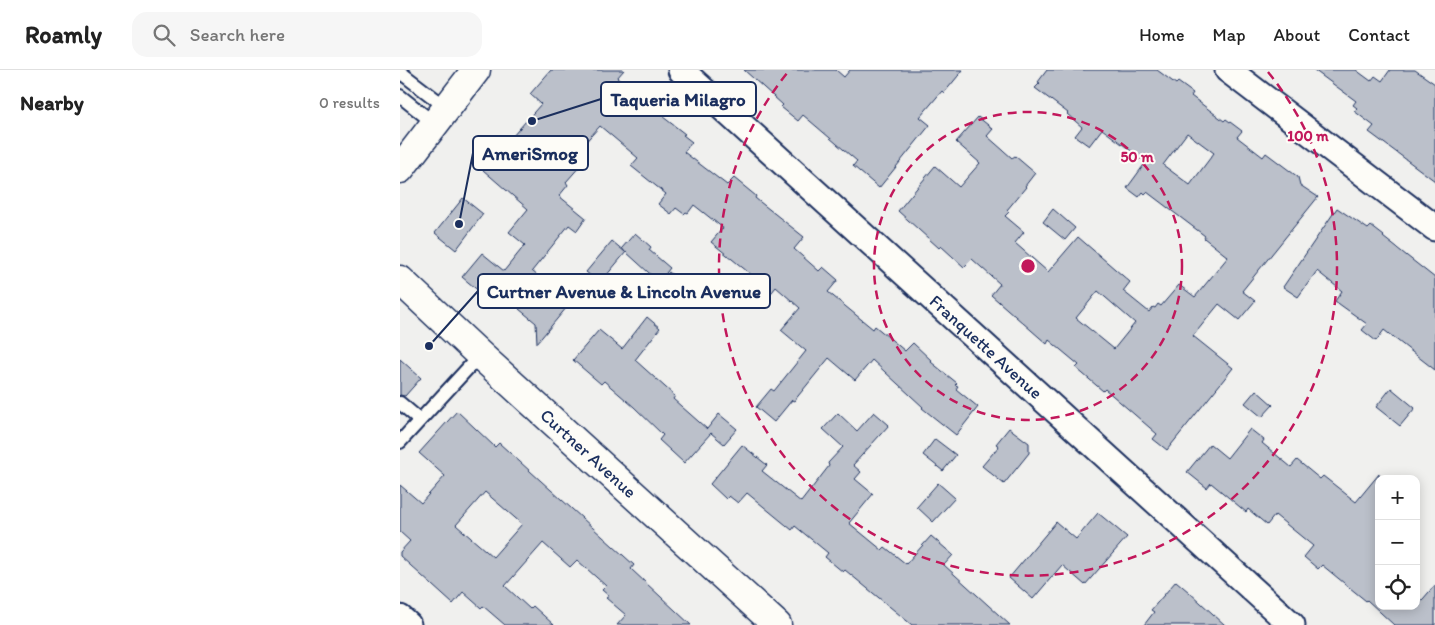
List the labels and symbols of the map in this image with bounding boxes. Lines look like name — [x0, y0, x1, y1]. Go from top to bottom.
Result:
callout: Taqueria Milagro — [601, 82, 756, 116]
text: Taqueria Milagro — [609, 88, 746, 111]
text: 100 m — [1287, 127, 1329, 145]
callout: AmeriSmog — [473, 136, 588, 170]
text: AmeriSmog — [481, 142, 579, 165]
text: 50 m — [1120, 148, 1154, 166]
centre of rings — [1019, 257, 1037, 275]
callout: Curtner Avenue & Lincoln Avenue — [478, 274, 770, 308]
text: Curtner Avenue & Lincoln Avenue — [487, 280, 761, 303]
street label: Franquette Avenue — [925, 290, 1047, 404]
street label: Curtner Avenue — [536, 404, 641, 503]

